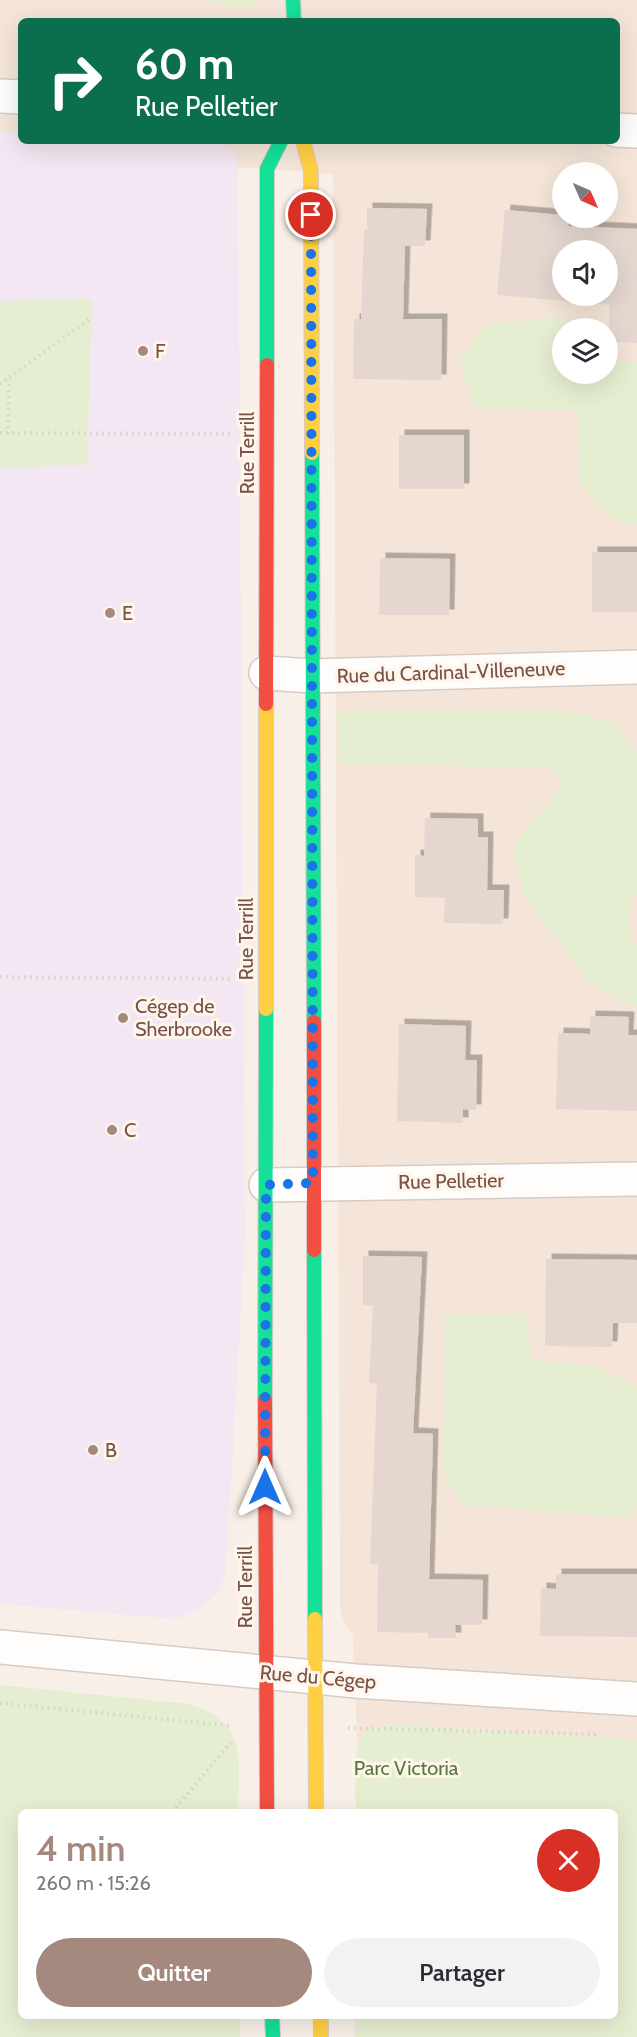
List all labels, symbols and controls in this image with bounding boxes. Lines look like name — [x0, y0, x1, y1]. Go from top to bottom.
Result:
text: 60 m — [135, 38, 234, 90]
icon: right — [36, 42, 114, 120]
text: Rue Pelletier — [135, 90, 278, 123]
north arrow — [552, 162, 618, 228]
map controls — [552, 162, 618, 384]
pin — [285, 189, 336, 240]
icon: arrive — [294, 198, 327, 231]
button: sound — [552, 240, 618, 306]
button: layers — [552, 318, 618, 384]
place label: F — [155, 339, 166, 363]
marker: F — [136, 344, 150, 358]
street label: Rue Terrill — [235, 411, 259, 494]
place label: E — [122, 601, 133, 625]
marker: E — [103, 606, 117, 620]
street label: Rue du Cardinal-Villeneuve — [336, 656, 566, 688]
street label: Rue Terrill — [234, 897, 258, 980]
place label: Cégep de Sherbrooke — [135, 994, 232, 1041]
marker: Cégep de Sherbrooke — [116, 1011, 130, 1025]
place label: C — [124, 1118, 136, 1142]
marker: C — [105, 1123, 119, 1137]
street label: Rue Pelletier — [398, 1168, 505, 1194]
place label: B — [105, 1438, 117, 1462]
marker: B — [86, 1443, 100, 1457]
position arrow — [233, 1455, 297, 1519]
street label: Rue Terrill — [233, 1545, 257, 1628]
street label: Rue du Cégep — [259, 1660, 377, 1694]
park label: Parc Victoria — [354, 1756, 459, 1780]
text: 4 min — [36, 1826, 126, 1870]
button: close — [537, 1829, 600, 1892]
text: 260 m · 15:26 — [36, 1871, 151, 1895]
button: Quitter — [36, 1938, 312, 2007]
button: Partager — [324, 1938, 600, 2007]

